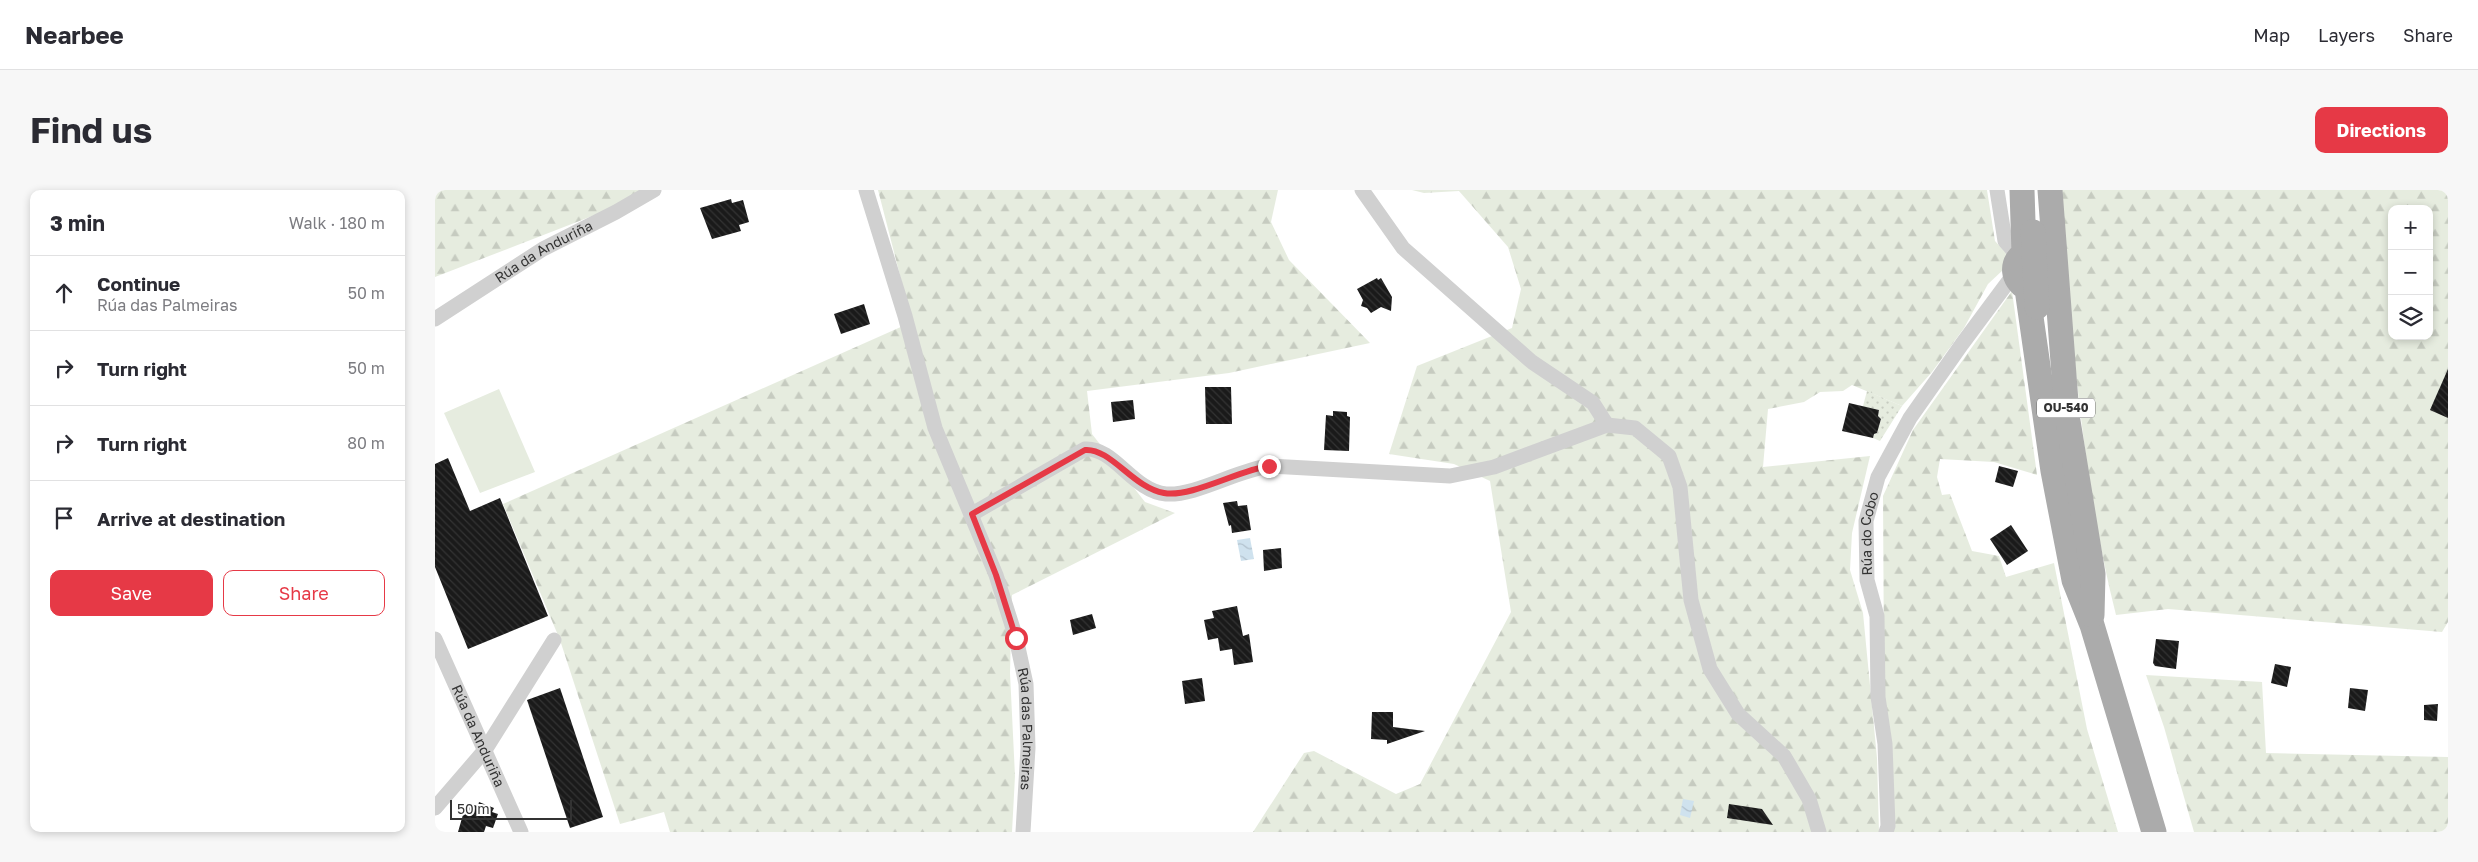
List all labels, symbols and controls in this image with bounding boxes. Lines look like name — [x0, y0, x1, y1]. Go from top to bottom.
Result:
text: Nearbee — [25, 20, 124, 49]
text: Map — [2253, 24, 2290, 46]
text: Layers — [2318, 24, 2375, 46]
text: Share — [2403, 24, 2453, 46]
button: Directions — [2315, 107, 2448, 153]
text: Find us — [30, 109, 152, 151]
map controls — [2388, 205, 2433, 340]
button: + — [2388, 205, 2433, 250]
text: 3 min — [50, 210, 105, 236]
text: Walk · 180 m — [289, 213, 385, 233]
street label: Rúa da Anduriña — [491, 216, 595, 286]
button: − — [2388, 250, 2433, 295]
text: Continue — [97, 272, 180, 295]
icon: ahead — [50, 279, 78, 307]
text: 50 m — [348, 283, 385, 303]
text: Rúa das Palmeiras — [97, 295, 237, 315]
button: layers — [2388, 295, 2433, 340]
icon: right — [50, 354, 78, 382]
text: Turn right — [97, 357, 187, 380]
text: 50 m — [348, 358, 385, 378]
road number: OU-540 — [2037, 398, 2095, 418]
icon: right — [50, 429, 78, 457]
text: Turn right — [97, 432, 187, 455]
text: 80 m — [347, 433, 385, 453]
route end — [1258, 455, 1281, 478]
street label: Rúa do Cobo — [1857, 490, 1882, 576]
icon: arrive — [50, 504, 78, 532]
text: Arrive at destination — [97, 507, 285, 530]
button: Save — [50, 570, 213, 616]
button: Share — [223, 570, 385, 616]
route start — [1005, 627, 1028, 650]
street label: Rúa das Palmeiras — [1015, 666, 1037, 791]
street label: Rúa da Anduriña — [448, 682, 509, 789]
scale bar — [450, 797, 573, 820]
text: 50 m — [457, 800, 490, 817]

